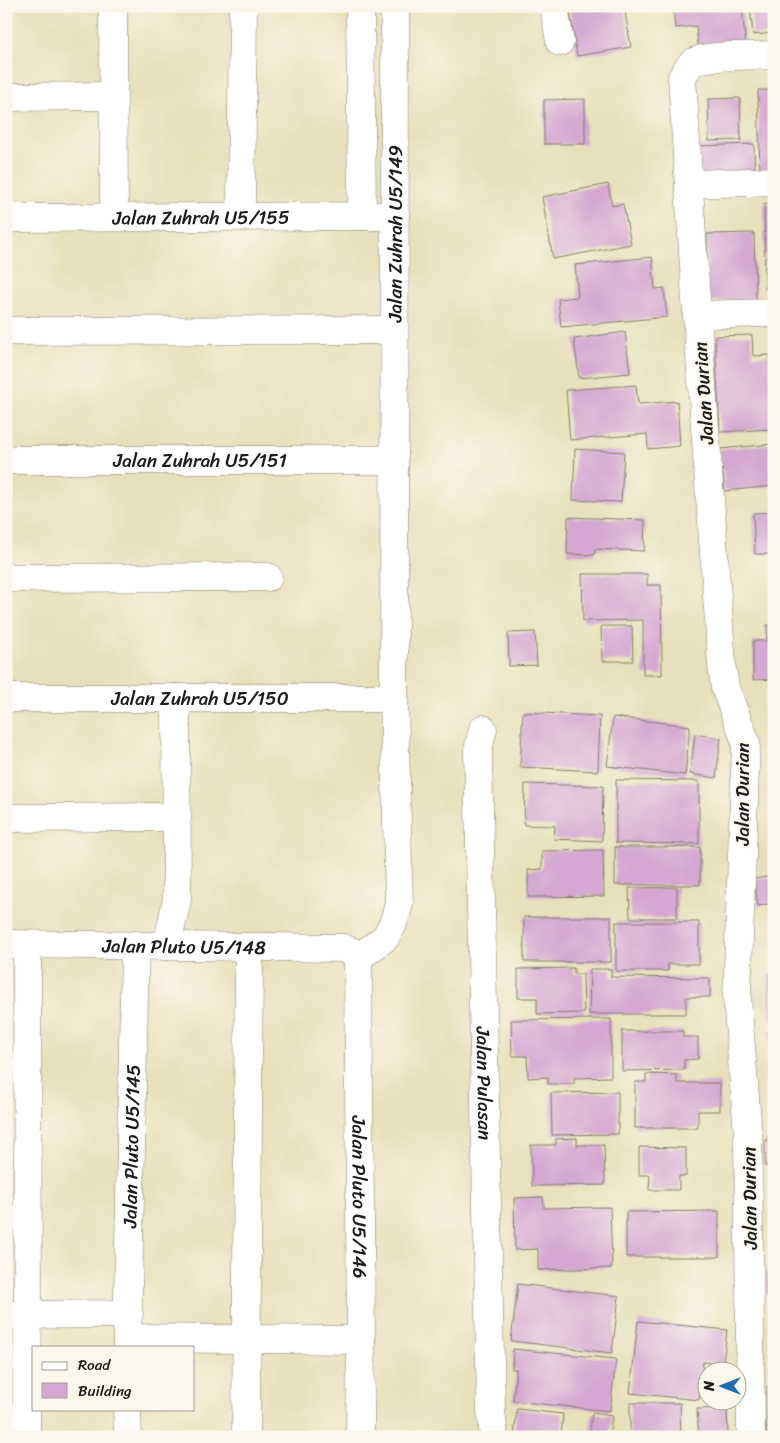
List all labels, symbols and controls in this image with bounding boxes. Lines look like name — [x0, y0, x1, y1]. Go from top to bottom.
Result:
street label: Jalan Zuhrah U5/149 — [379, 145, 412, 323]
street label: Jalan Zuhrah U5/155 — [111, 201, 290, 234]
street label: Jalan Durian — [683, 340, 724, 446]
street label: Jalan Zuhrah U5/151 — [112, 444, 287, 477]
street label: Jalan Zuhrah U5/150 — [110, 682, 289, 715]
street label: Jalan Durian — [726, 743, 759, 846]
street label: Jalan Pluto U5/148 — [101, 929, 266, 964]
street label: Jalan Pulasan — [466, 1025, 502, 1140]
street label: Jalan Pluto U5/145 — [113, 1064, 150, 1229]
street label: Jalan Pluto U5/146 — [342, 1114, 377, 1279]
street label: Jalan Durian — [732, 1146, 767, 1251]
legend — [32, 1346, 195, 1410]
text: Road — [78, 1352, 111, 1378]
north arrow — [698, 1360, 748, 1410]
text: Building — [78, 1378, 132, 1404]
text: N — [697, 1381, 722, 1392]

